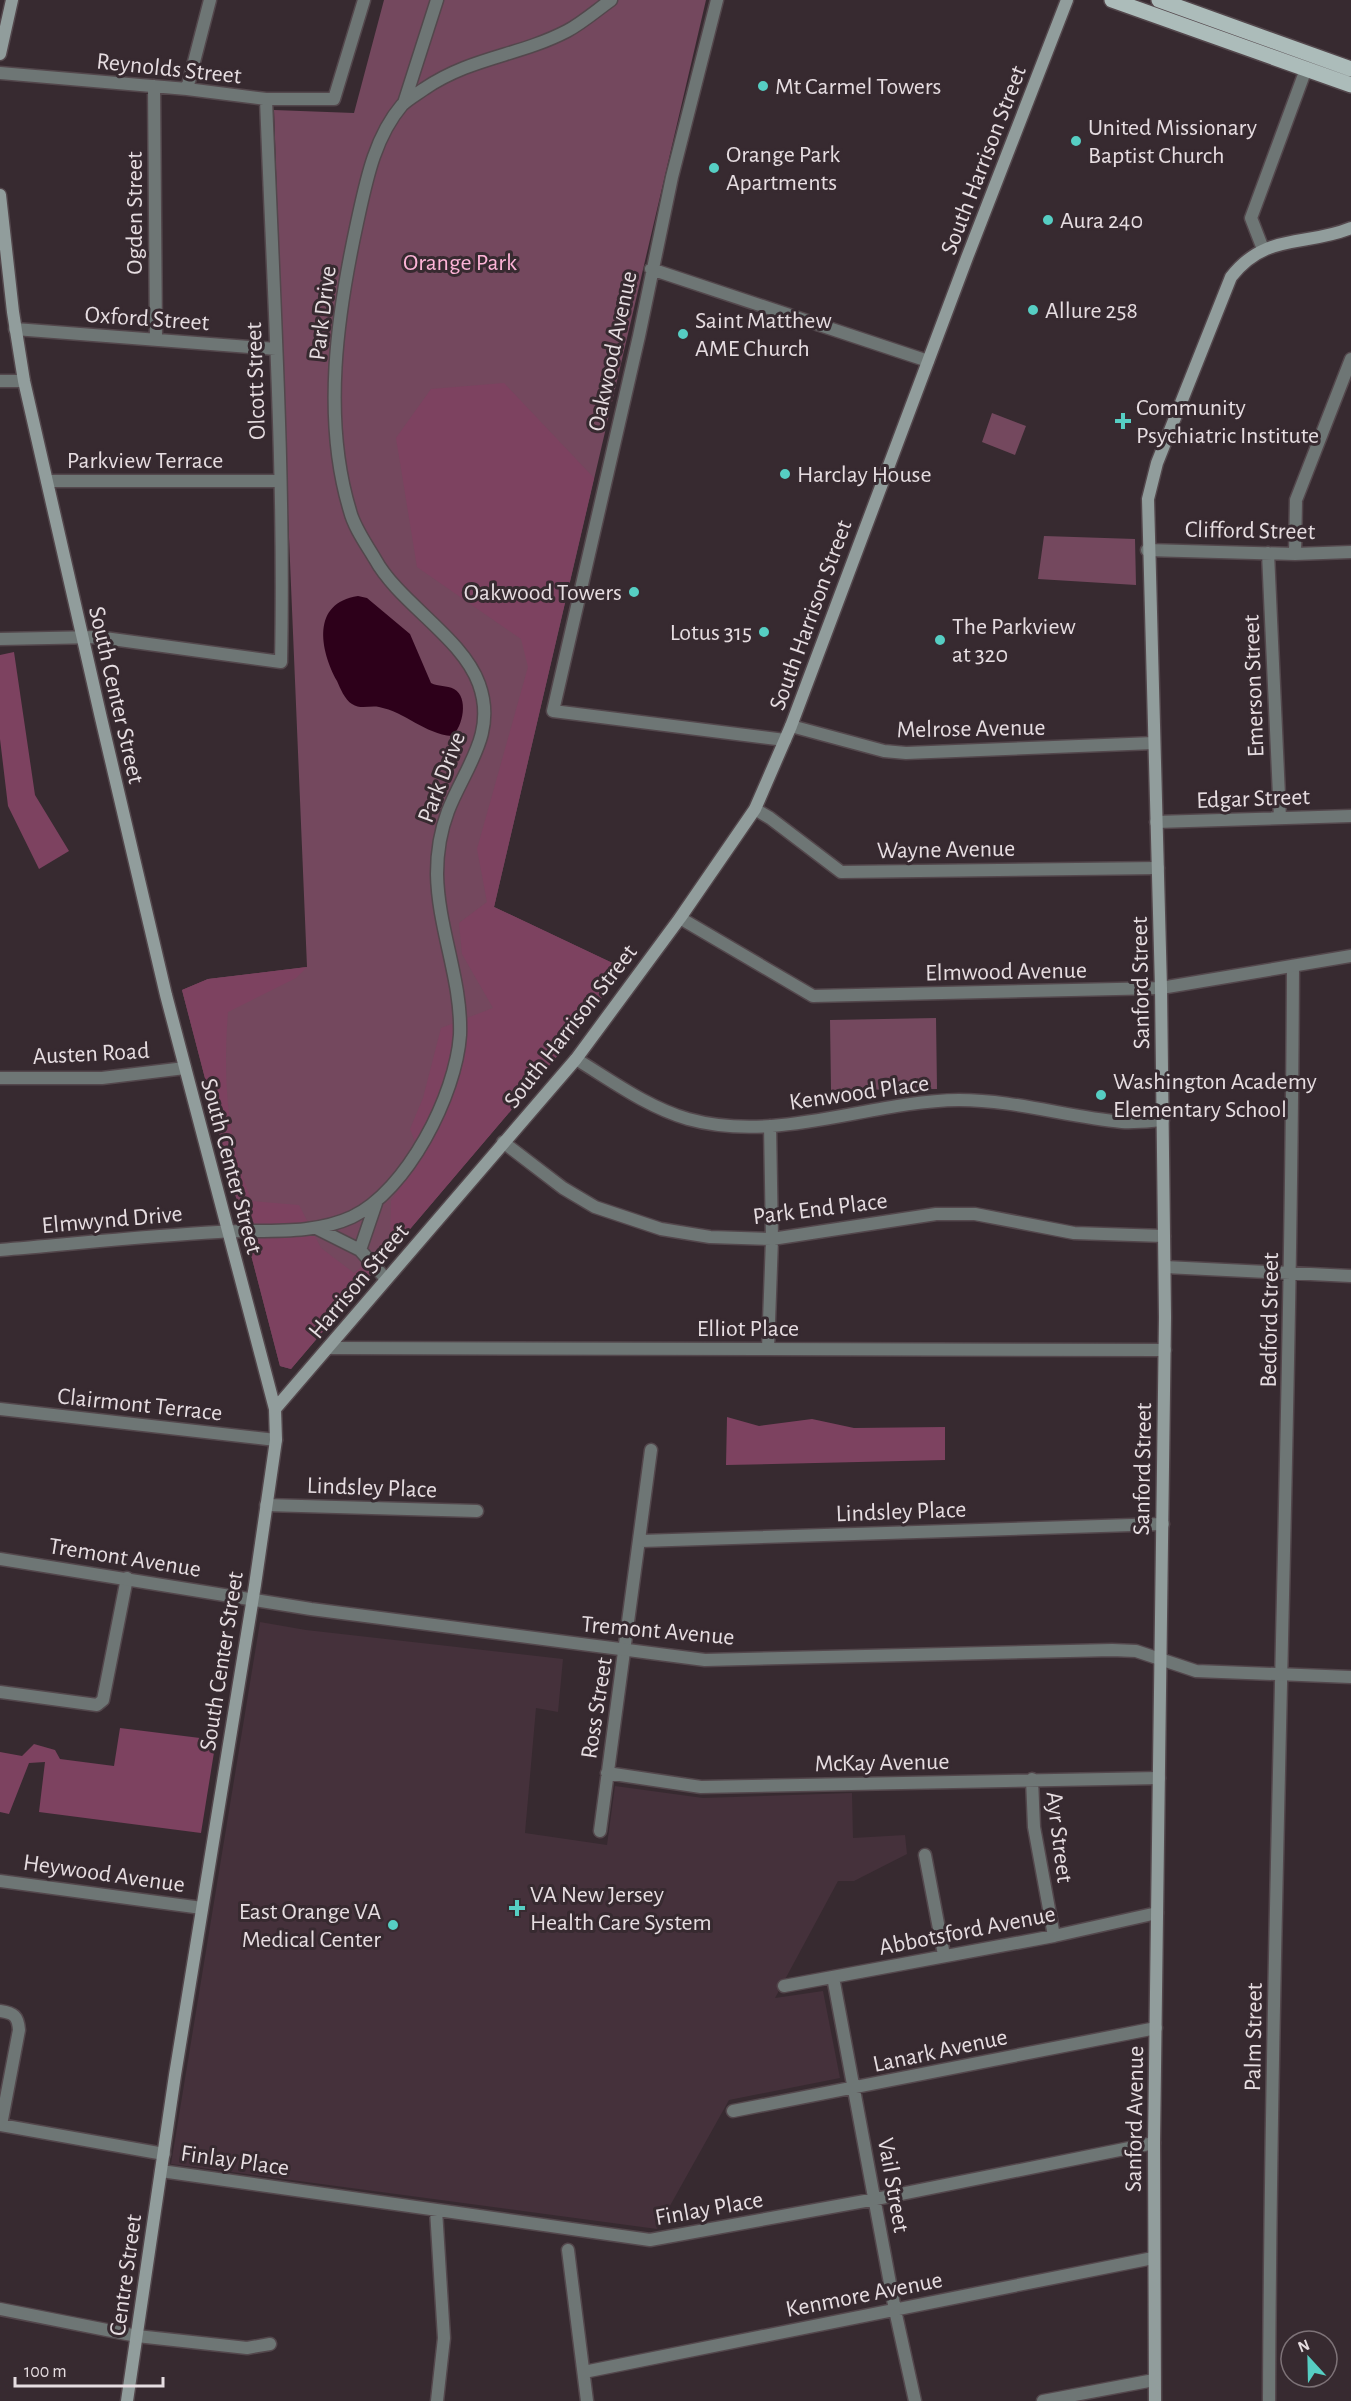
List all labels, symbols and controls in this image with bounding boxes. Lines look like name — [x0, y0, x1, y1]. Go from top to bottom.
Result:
street label: Reynolds Street — [95, 49, 243, 89]
street label: South Harrison Street — [937, 62, 1031, 258]
place label: Mt Carmel Towers — [775, 75, 941, 99]
marker: Mt Carmel Towers — [756, 79, 770, 93]
place label: United Missionary Baptist Church — [1088, 116, 1257, 168]
marker: United Missionary Baptist Church — [1069, 134, 1083, 148]
place label: Orange Park Apartments — [726, 143, 840, 195]
street label: Ogden Street — [123, 151, 147, 275]
marker: Orange Park Apartments — [707, 161, 721, 175]
place label: Aura 240 — [1060, 209, 1143, 233]
marker: Aura 240 — [1041, 213, 1055, 227]
park label: Orange Park — [403, 251, 517, 275]
street label: Park Drive — [305, 264, 341, 362]
street label: Oakwood Avenue — [584, 269, 642, 433]
place label: Allure 258 — [1045, 299, 1138, 323]
street label: Oxford Street — [84, 303, 210, 335]
marker: Allure 258 — [1026, 303, 1040, 317]
place label: Saint Matthew AME Church — [695, 309, 832, 361]
street label: Olcott Street — [242, 321, 270, 440]
marker: Saint Matthew AME Church — [676, 327, 690, 341]
place label: Community Psychiatric Institute — [1136, 396, 1319, 448]
marker: Community Psychiatric Institute — [1114, 412, 1132, 430]
street label: Parkview Terrace — [67, 449, 223, 473]
place label: Harclay House — [797, 463, 932, 487]
marker: Harclay House — [778, 467, 792, 481]
street label: South Harrison Street — [765, 517, 857, 714]
street label: Clifford Street — [1185, 518, 1316, 544]
place label: Oakwood Towers — [464, 581, 622, 605]
marker: Oakwood Towers — [627, 585, 641, 599]
street label: South Center Street — [84, 604, 148, 786]
street label: Emerson Street — [1240, 614, 1268, 758]
place label: The Parkview at 320 — [952, 615, 1076, 667]
place label: Lotus 315 — [670, 621, 752, 645]
marker: Lotus 315 — [757, 625, 771, 639]
marker: The Parkview at 320 — [933, 633, 947, 647]
street label: Melrose Avenue — [896, 716, 1046, 742]
street label: Park Drive — [414, 729, 470, 826]
street label: Edgar Street — [1196, 785, 1311, 813]
street label: Wayne Avenue — [877, 837, 1015, 863]
street label: Sanford Street — [1128, 916, 1154, 1050]
street label: South Harrison Street — [500, 940, 642, 1113]
street label: Elmwood Avenue — [925, 959, 1087, 985]
street label: Austen Road — [32, 1039, 150, 1069]
place label: Washington Academy Elementary School — [1113, 1070, 1317, 1122]
street label: Kenwood Place — [788, 1071, 931, 1115]
street label: South Center Street — [196, 1076, 266, 1257]
marker: Washington Academy Elementary School — [1094, 1088, 1108, 1102]
street label: Park End Place — [752, 1189, 889, 1229]
street label: Elmwynd Drive — [41, 1202, 184, 1238]
street label: Harrison Street — [304, 1220, 414, 1344]
street label: Bedford Street — [1257, 1252, 1283, 1388]
street label: Elliot Place — [697, 1317, 799, 1341]
street label: Clairmont Terrace — [56, 1384, 224, 1426]
street label: Sanford Street — [1130, 1402, 1156, 1536]
street label: Lindsley Place — [306, 1474, 438, 1502]
street label: Lindsley Place — [835, 1498, 967, 1526]
street label: Tremont Avenue — [47, 1534, 203, 1582]
street label: South Center Street — [196, 1570, 248, 1752]
street label: Tremont Avenue — [580, 1612, 736, 1650]
street label: Ross Street — [577, 1655, 617, 1761]
street label: McKay Avenue — [814, 1750, 950, 1776]
street label: Ayr Street — [1041, 1790, 1077, 1885]
street label: Heywood Avenue — [21, 1851, 186, 1897]
place label: VA New Jersey Health Care System — [530, 1883, 712, 1935]
marker: VA New Jersey Health Care System — [508, 1899, 526, 1917]
place label: East Orange VA Medical Center — [239, 1900, 381, 1952]
street label: Abbotsford Avenue — [877, 1902, 1057, 1960]
marker: East Orange VA Medical Center — [386, 1918, 400, 1932]
street label: Palm Street — [1241, 1982, 1267, 2091]
street label: Lanark Avenue — [871, 2025, 1010, 2077]
street label: Sanford Avenue — [1122, 2046, 1148, 2192]
street label: Vail Street — [873, 2136, 913, 2235]
street label: Finlay Place — [179, 2142, 291, 2180]
street label: Finlay Place — [653, 2188, 765, 2230]
street label: Centre Street — [106, 2213, 146, 2337]
street label: Kenmore Avenue — [784, 2268, 945, 2322]
north arrow — [1279, 2329, 1339, 2389]
text: N — [1296, 2337, 1312, 2356]
scale bar — [15, 2350, 164, 2388]
text: 100 m — [24, 2363, 67, 2381]

